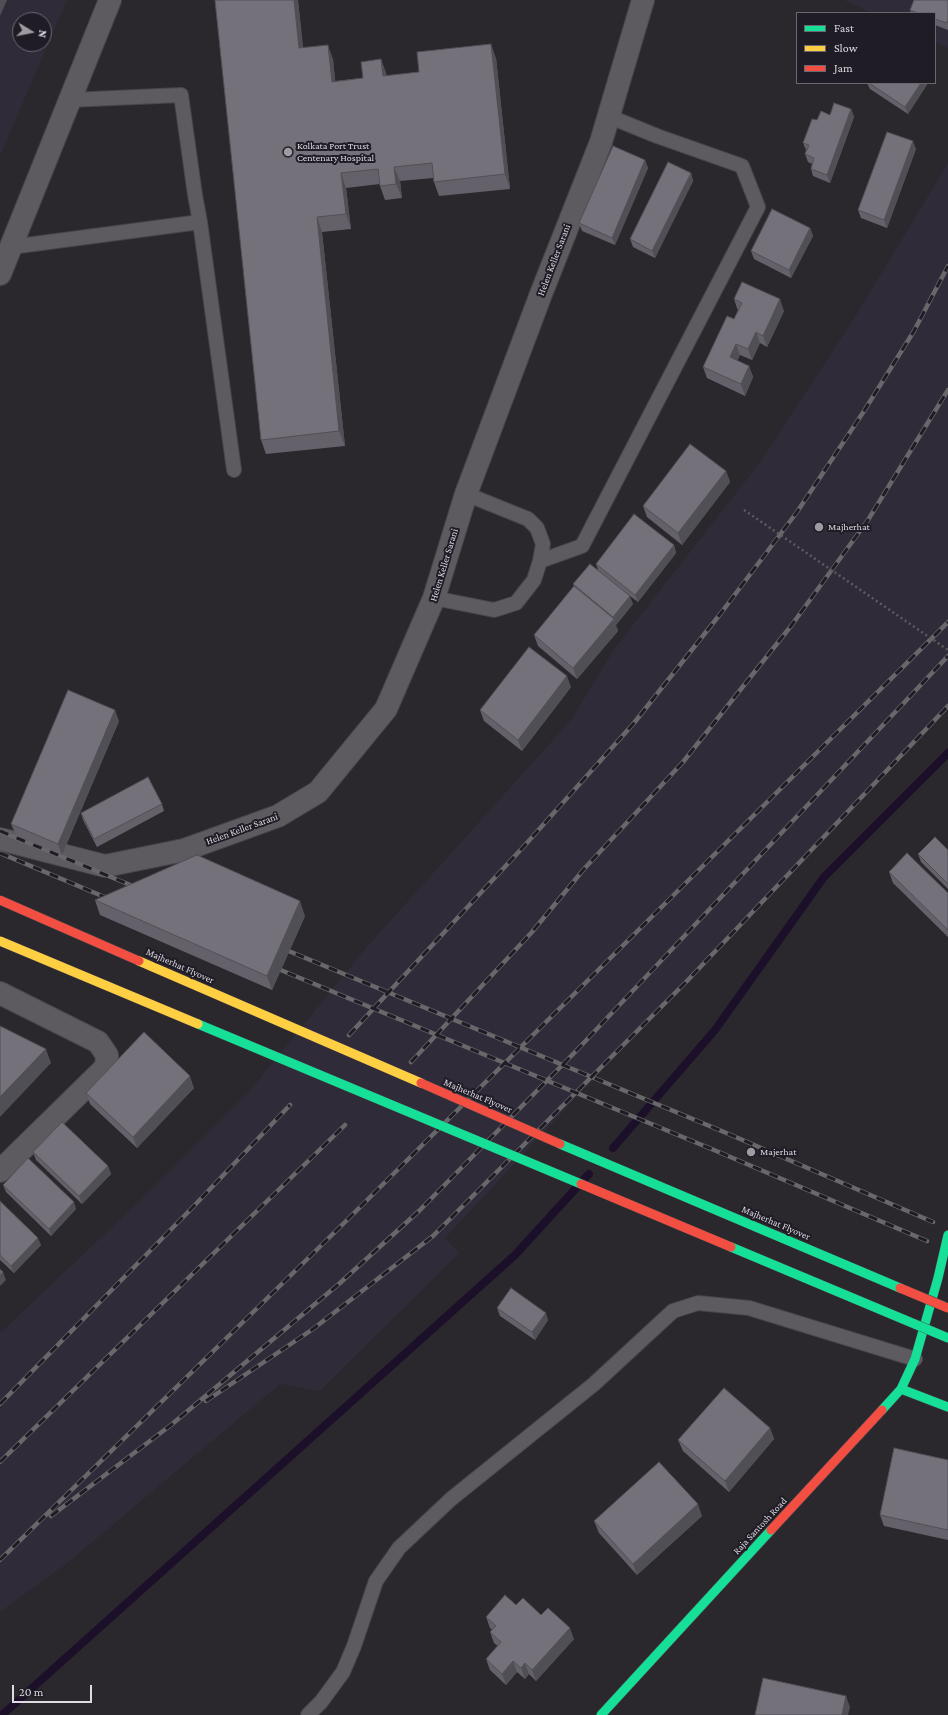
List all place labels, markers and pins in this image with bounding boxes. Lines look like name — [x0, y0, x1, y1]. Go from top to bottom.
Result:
place label: Kolkata Port Trust Centenary Hospital — [297, 140, 374, 164]
marker: Kolkata Port Trust Centenary Hospital — [282, 146, 294, 158]
marker: Majherhat — [813, 521, 825, 533]
place label: Majherhat — [828, 521, 870, 533]
marker: Majerhat — [745, 1146, 757, 1158]
place label: Majerhat — [760, 1146, 797, 1158]

